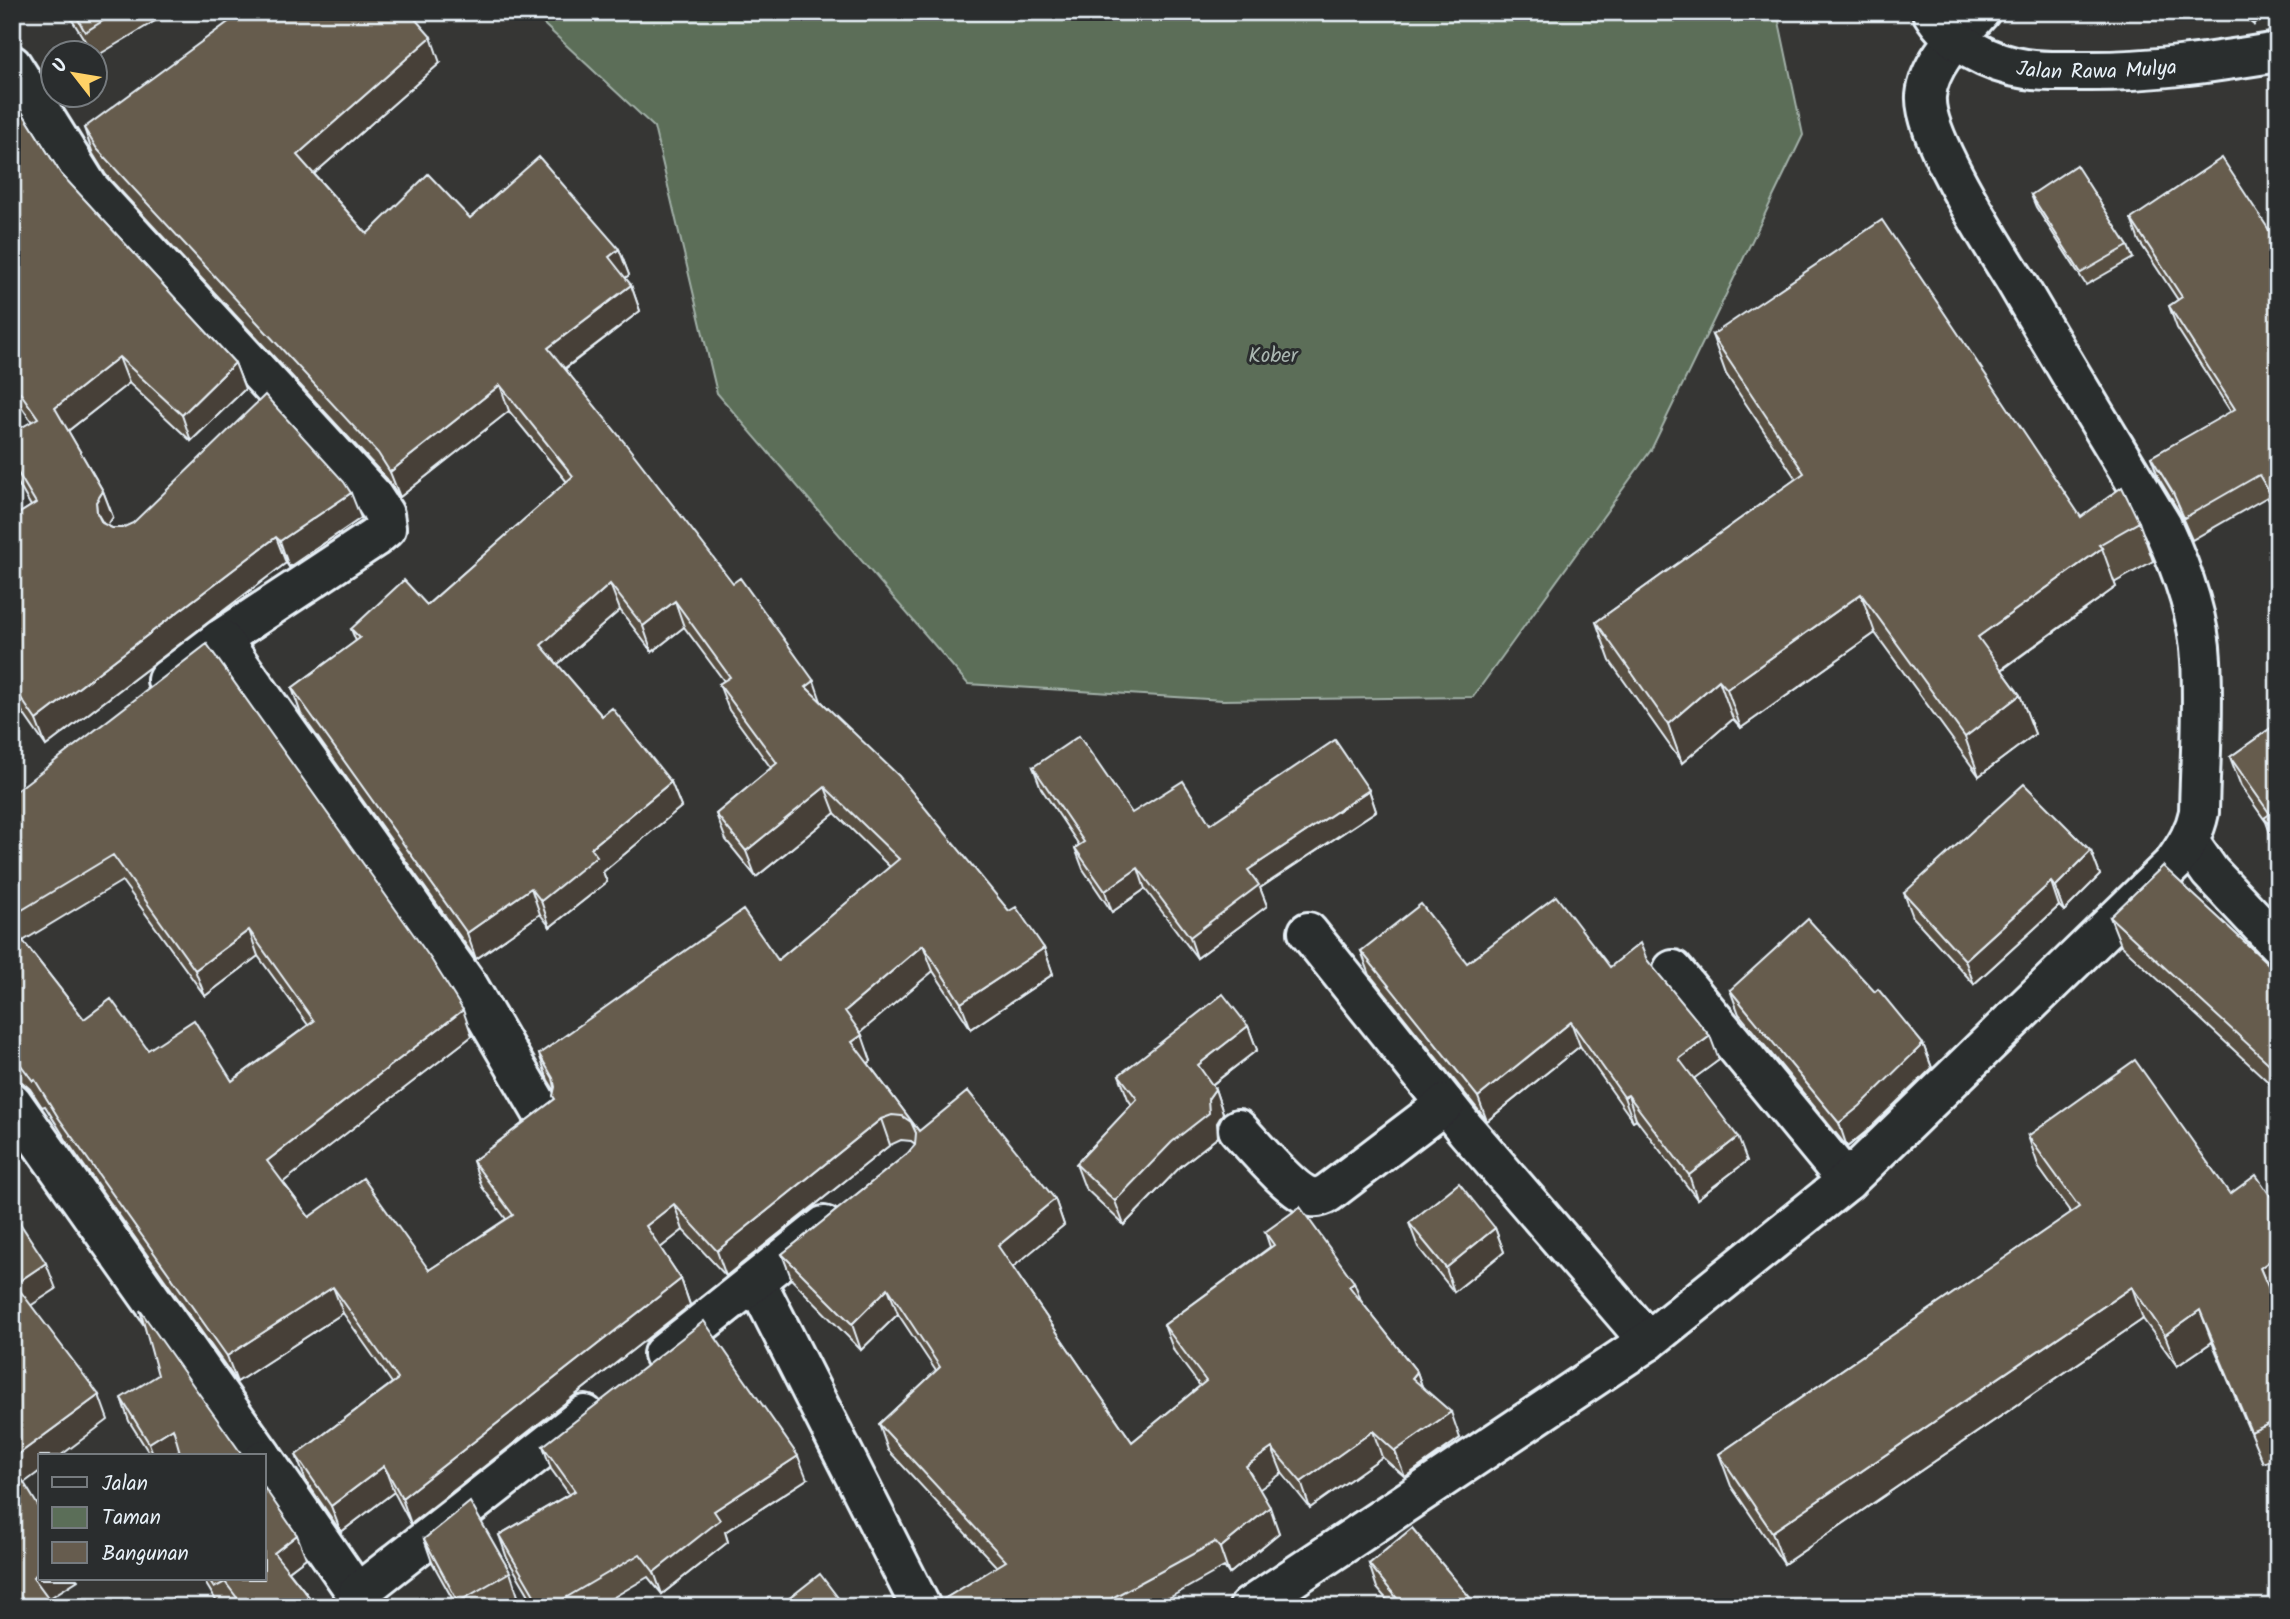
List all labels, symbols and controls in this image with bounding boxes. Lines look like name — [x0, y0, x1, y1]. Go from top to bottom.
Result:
north arrow — [38, 38, 108, 108]
street label: Jalan Rawa Mulya — [2014, 51, 2178, 89]
text: U — [45, 53, 77, 79]
park label: Kober — [1248, 340, 1299, 373]
legend — [38, 1454, 266, 1580]
text: Jalan — [102, 1468, 148, 1501]
text: Taman — [102, 1502, 161, 1535]
text: Bangunan — [102, 1538, 189, 1571]

